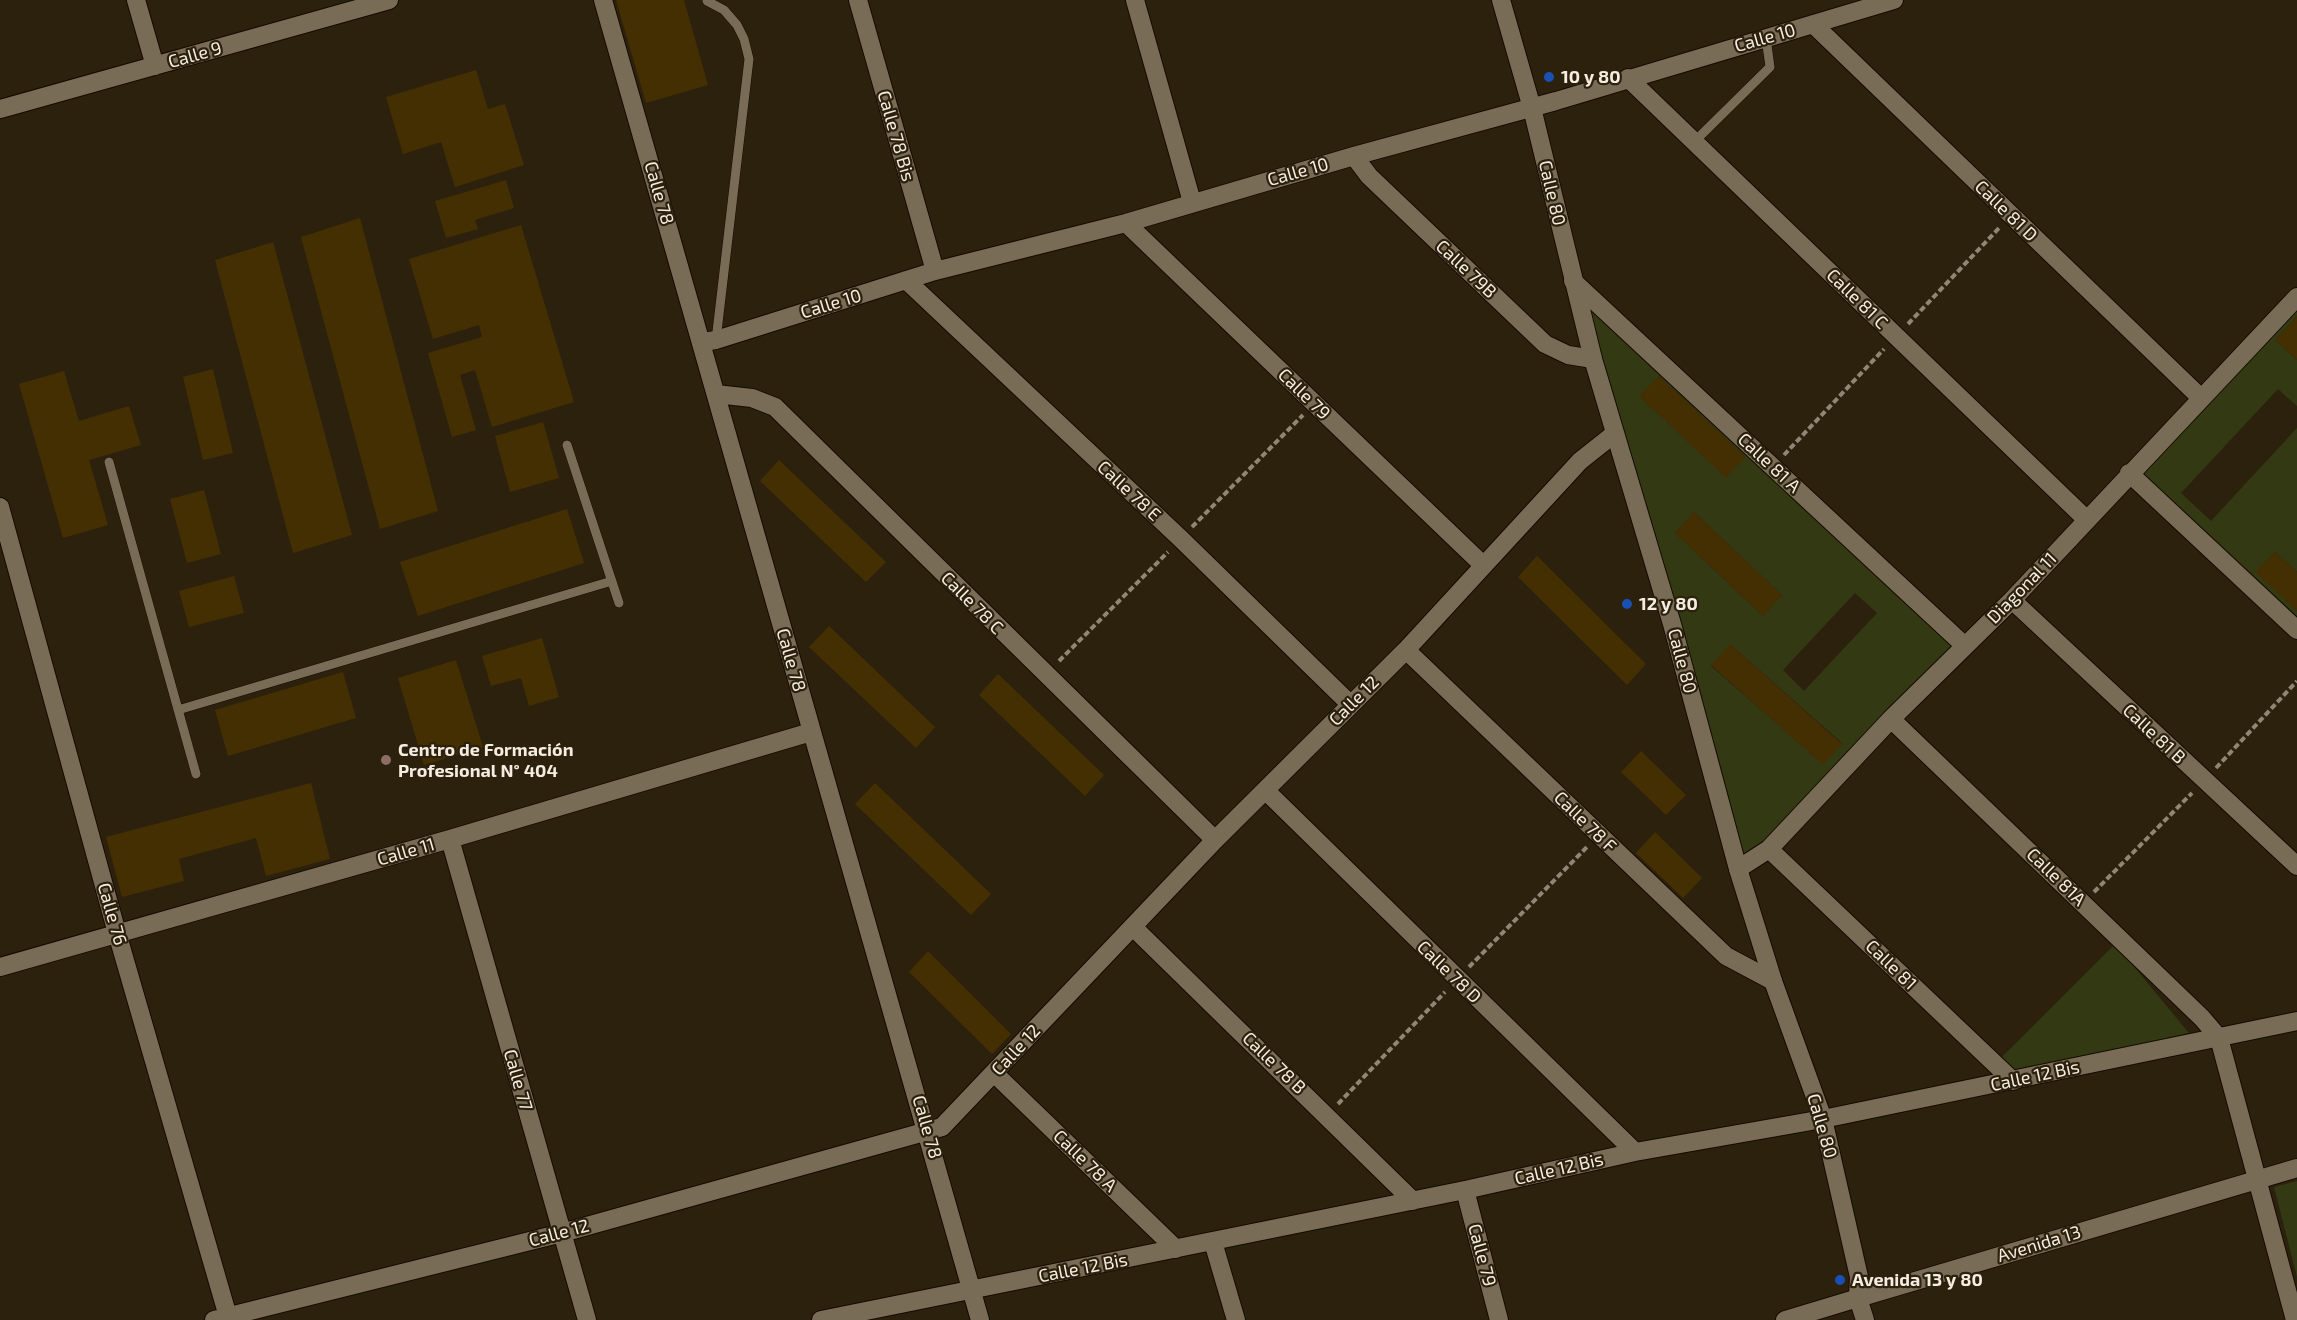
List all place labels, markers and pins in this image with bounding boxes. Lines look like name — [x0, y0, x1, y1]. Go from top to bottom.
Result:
place label: 10 y 80 — [1561, 66, 1621, 88]
marker: 10 y 80 — [1542, 70, 1556, 84]
place label: 12 y 80 — [1639, 593, 1698, 615]
marker: 12 y 80 — [1620, 597, 1634, 611]
place label: Centro de Formación Profesional N° 404 — [398, 739, 573, 782]
marker: Centro de Formación Profesional N° 404 — [379, 753, 393, 767]
place label: Avenida 13 y 80 — [1852, 1269, 1983, 1291]
marker: Avenida 13 y 80 — [1833, 1273, 1847, 1287]

